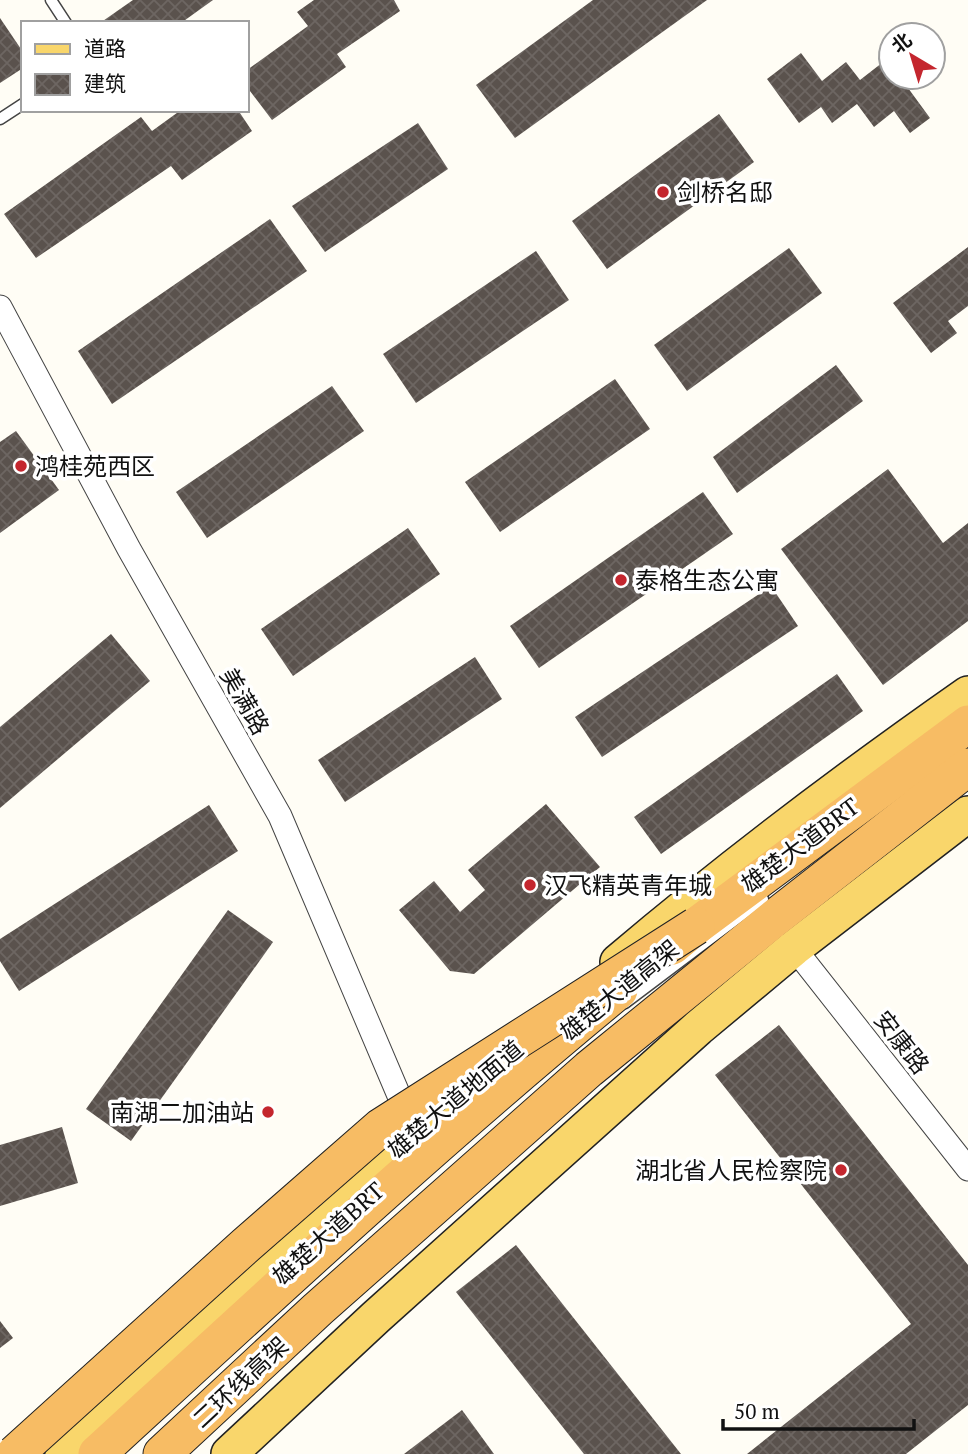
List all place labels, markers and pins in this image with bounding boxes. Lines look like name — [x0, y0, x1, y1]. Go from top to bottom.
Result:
place label: 剑桥名邸 — [677, 176, 773, 208]
marker: 剑桥名邸 — [655, 184, 671, 200]
place label: 鸿桂苑西区 — [35, 450, 155, 482]
marker: 鸿桂苑西区 — [13, 458, 29, 474]
place label: 泰格生态公寓 — [635, 564, 779, 596]
marker: 泰格生态公寓 — [613, 572, 629, 588]
place label: 汉飞精英青年城 — [544, 869, 712, 901]
marker: 汉飞精英青年城 — [522, 877, 538, 893]
place label: 南湖二加油站 — [110, 1096, 254, 1128]
marker: 南湖二加油站 — [260, 1104, 276, 1120]
place label: 湖北省人民检察院 — [635, 1154, 827, 1186]
marker: 湖北省人民检察院 — [833, 1162, 849, 1178]

